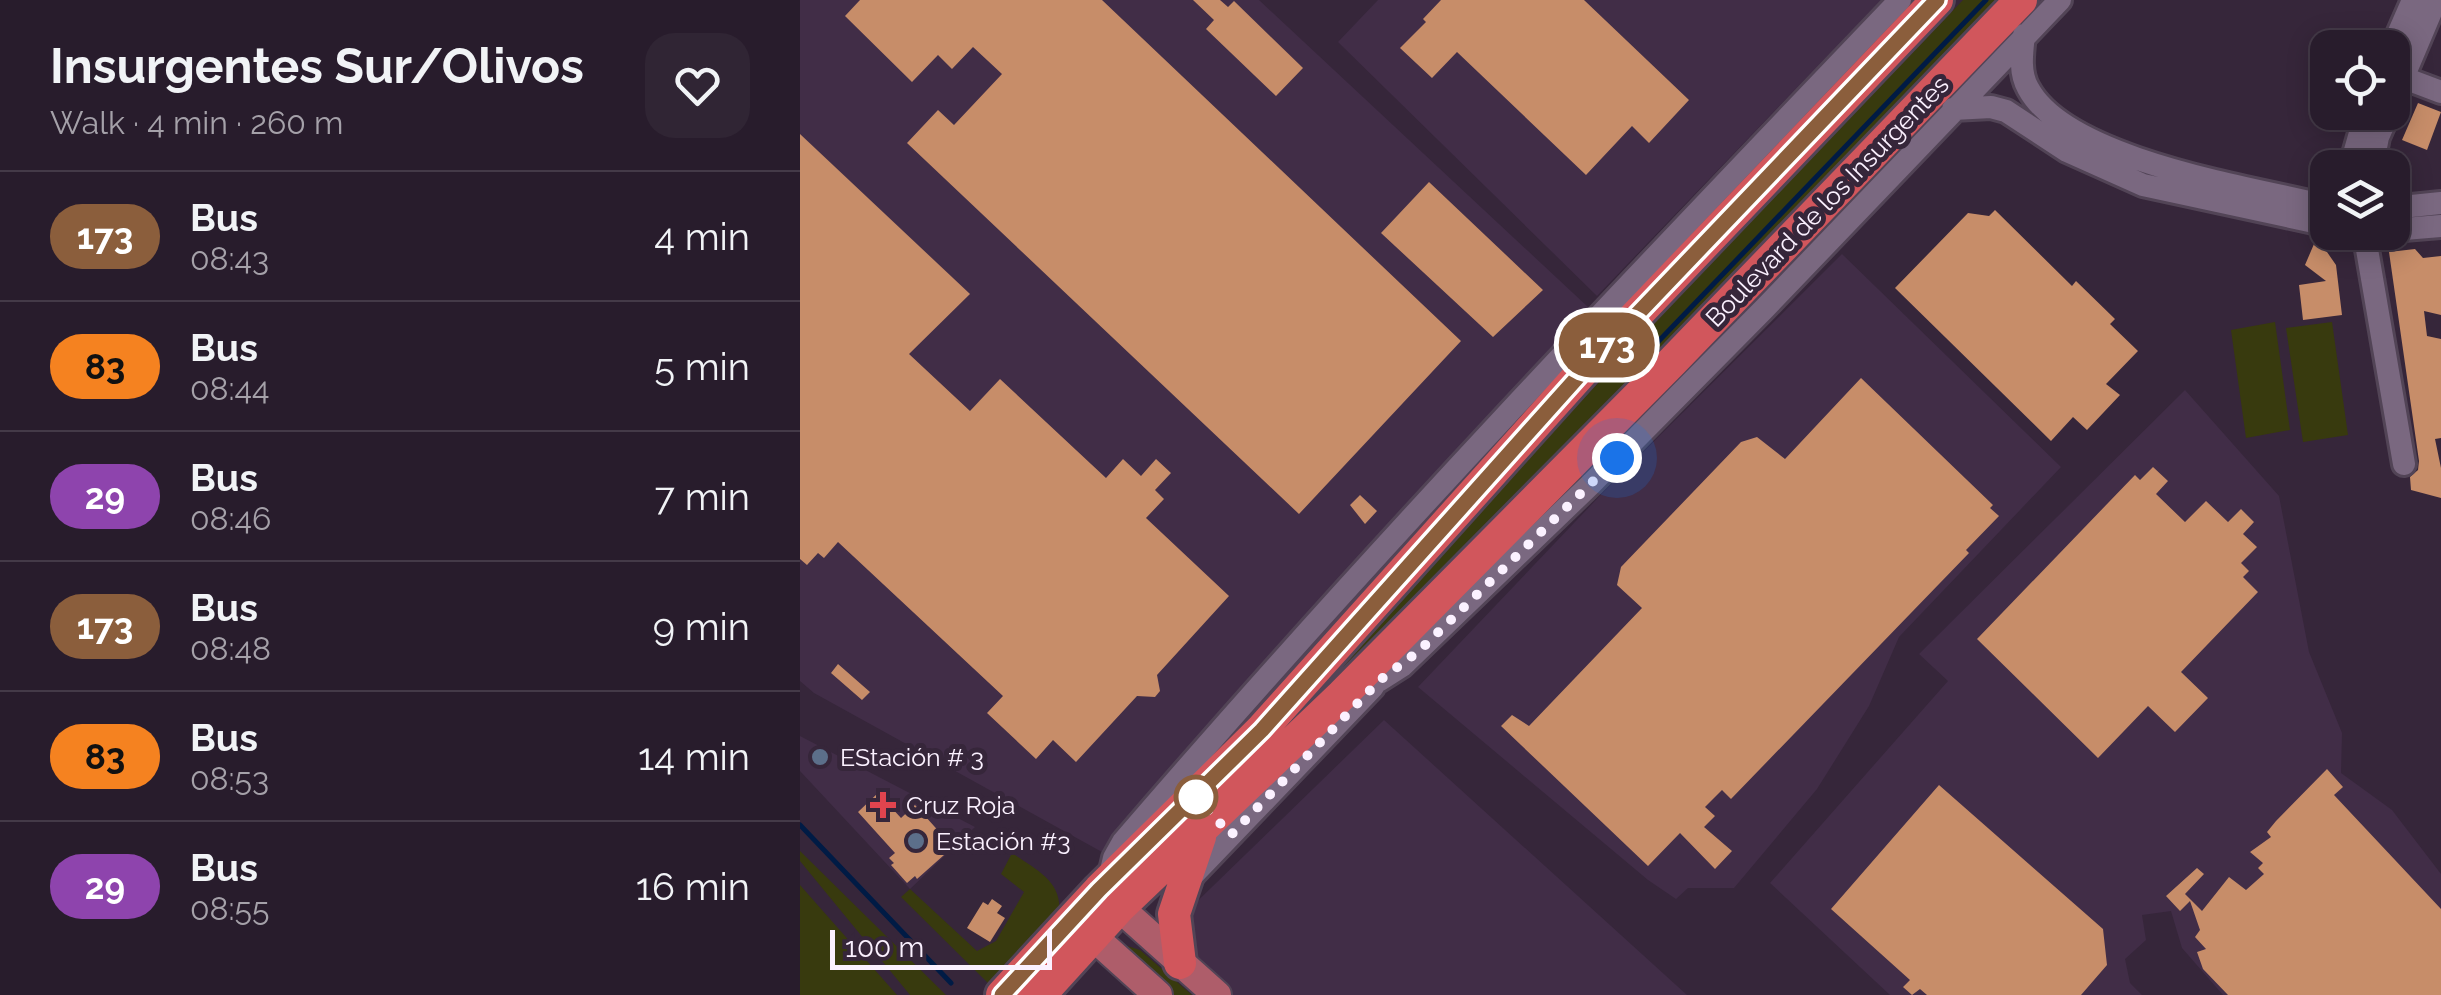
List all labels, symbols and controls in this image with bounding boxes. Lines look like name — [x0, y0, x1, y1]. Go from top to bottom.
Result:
map controls — [2310, 30, 2410, 250]
button: locate — [2310, 30, 2410, 130]
button: heart — [645, 33, 750, 138]
text: Insurgentes Sur/Olivos — [50, 38, 584, 94]
street label: Boulevard de los Insurgentes — [1699, 69, 1955, 333]
text: Walk · 4 min · 260 m — [50, 104, 343, 141]
button: layers — [2310, 150, 2410, 250]
text: Bus — [190, 195, 258, 240]
text: 4 min — [654, 214, 750, 259]
text: 173 — [77, 216, 133, 257]
text: 08:43 — [190, 240, 269, 277]
line badge: 173 — [1550, 312, 1664, 378]
text: Bus — [190, 325, 258, 370]
text: 173 — [1579, 325, 1635, 366]
text: 5 min — [654, 344, 750, 389]
text: 83 — [85, 346, 125, 387]
text: 08:44 — [190, 370, 270, 407]
your location — [1592, 433, 1642, 483]
text: Bus — [190, 455, 258, 500]
text: 7 min — [655, 474, 750, 519]
text: 29 — [85, 476, 125, 517]
text: 08:46 — [190, 500, 271, 537]
text: Bus — [190, 585, 258, 630]
text: 9 min — [653, 604, 750, 649]
text: 173 — [77, 606, 133, 647]
text: 08:48 — [190, 630, 271, 667]
text: Bus — [190, 715, 258, 760]
text: 14 min — [638, 734, 750, 779]
text: 83 — [85, 736, 125, 777]
place label: EStación # 3 — [840, 742, 984, 772]
marker: EStación # 3 — [809, 746, 831, 768]
text: 08:53 — [190, 760, 269, 797]
unlabelled marker — [1175, 776, 1217, 818]
place label: Cruz Roja — [906, 790, 1016, 820]
marker: Cruz Roja — [870, 792, 896, 818]
place label: Estación #3 — [936, 826, 1071, 856]
marker: Estación #3 — [905, 830, 927, 852]
text: Bus — [190, 845, 258, 890]
text: 16 min — [636, 864, 750, 909]
text: 29 — [85, 866, 125, 907]
text: 08:55 — [190, 890, 269, 927]
scale bar — [830, 925, 1052, 970]
text: 100 m — [845, 931, 924, 964]

